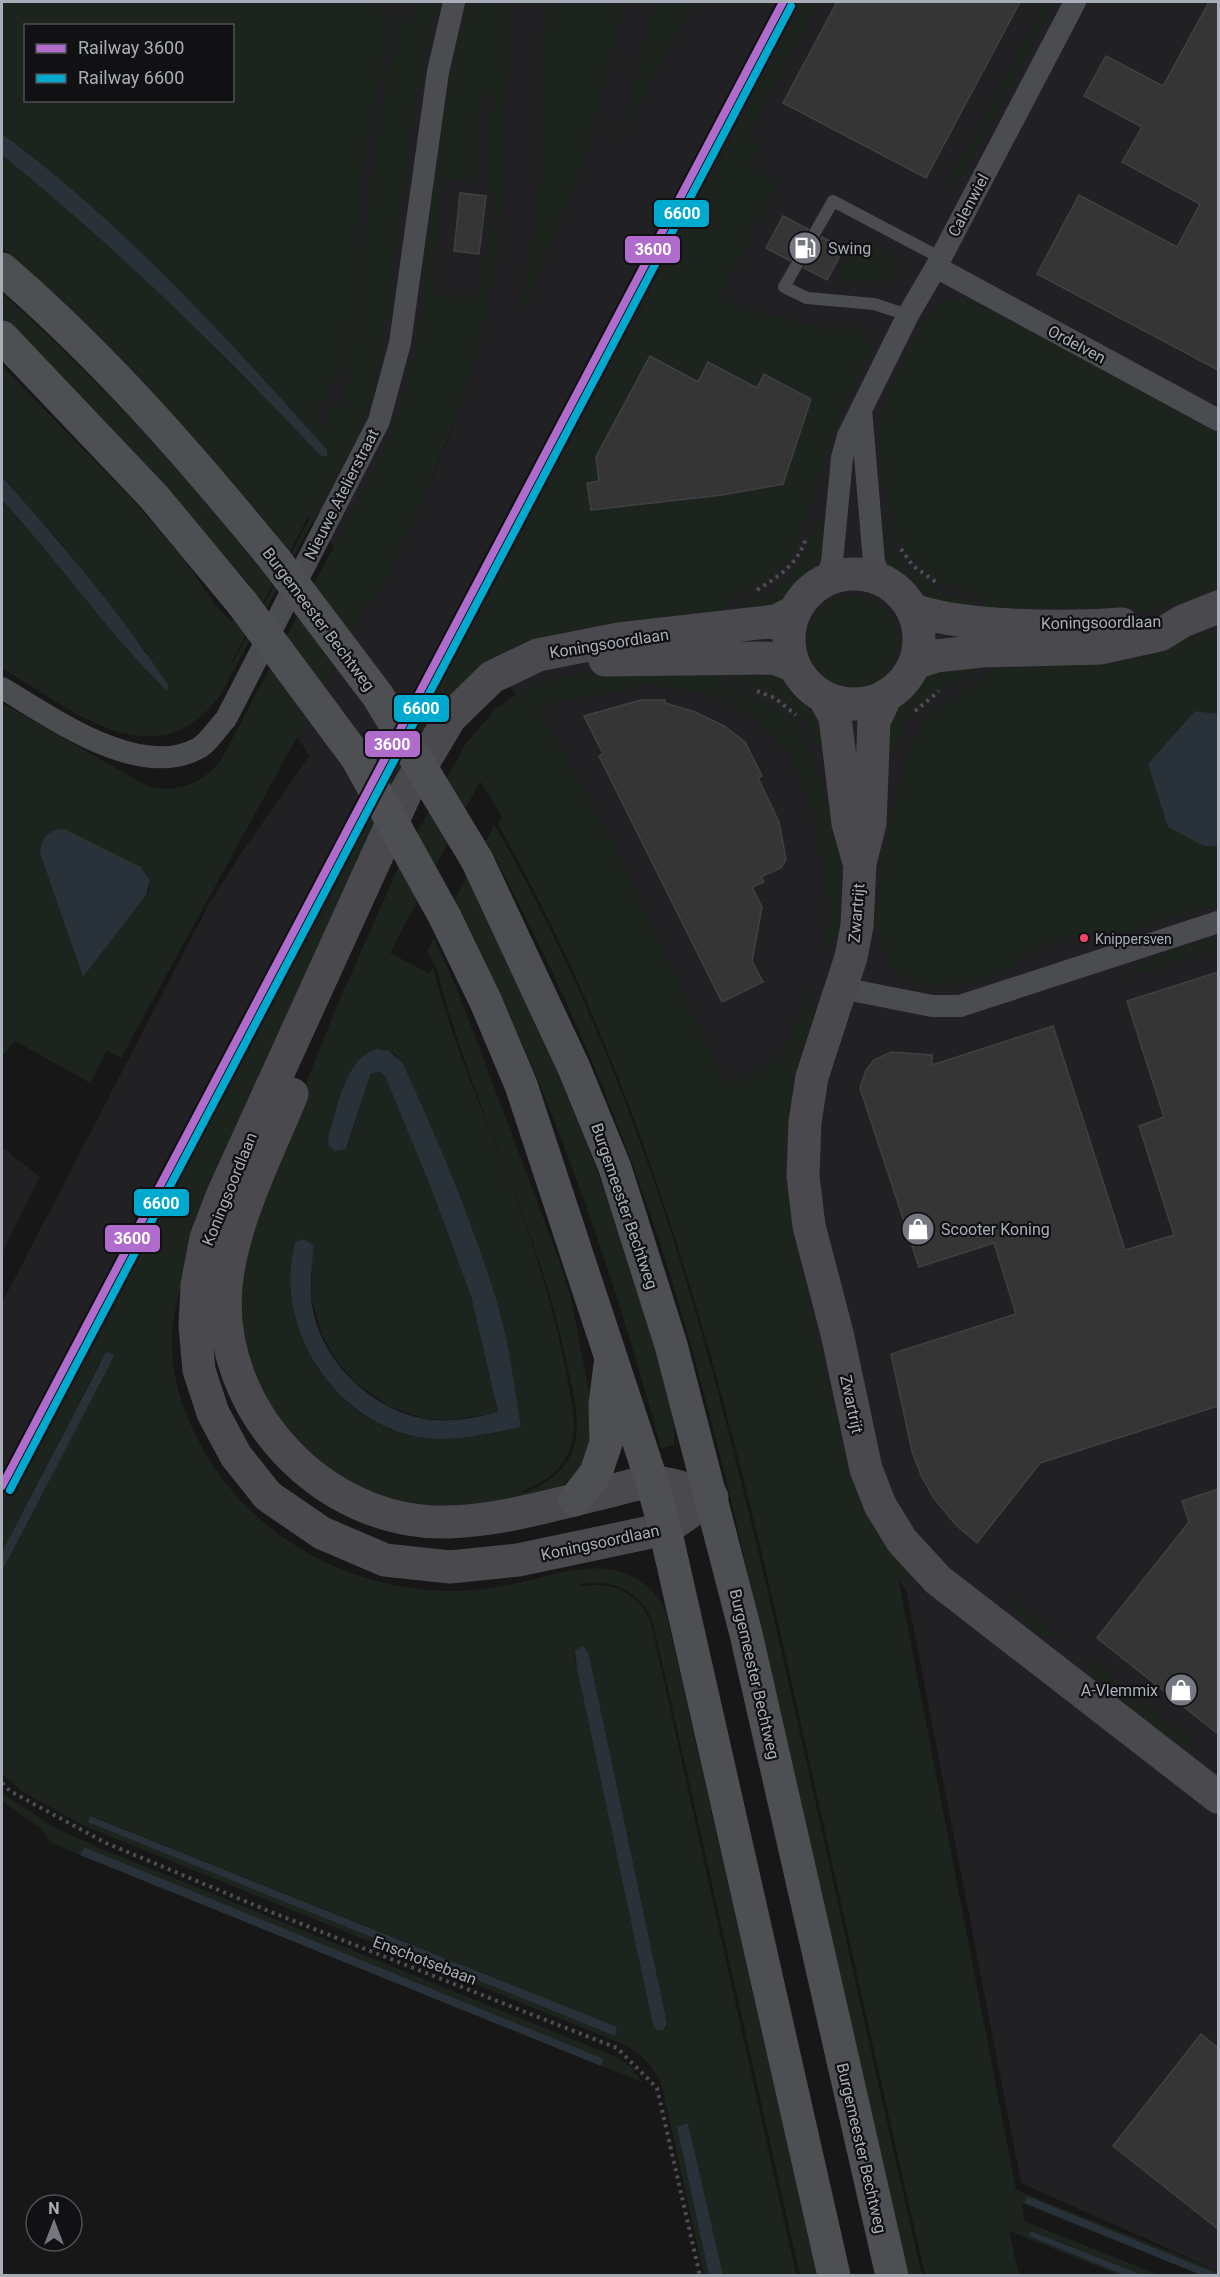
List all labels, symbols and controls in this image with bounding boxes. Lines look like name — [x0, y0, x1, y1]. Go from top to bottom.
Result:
legend — [24, 24, 234, 102]
text: Railway 3600 — [78, 37, 184, 58]
text: Railway 6600 — [78, 67, 184, 88]
street label: Calenwiel — [944, 170, 993, 240]
line badge: 6600 — [653, 199, 710, 228]
text: 6600 — [664, 204, 700, 223]
fuel station icon: Swing — [787, 230, 823, 266]
line badge: 3600 — [624, 235, 681, 264]
place label: Swing — [828, 239, 871, 258]
text: 3600 — [635, 240, 671, 259]
street label: Ordelven — [1045, 321, 1109, 368]
street label: Nieuwe Atelierstraat — [300, 426, 383, 563]
street label: Burgemeester Bechtweg — [259, 544, 379, 695]
street label: Koningsoordlaan — [1041, 612, 1161, 633]
street label: Koningsoordlaan — [548, 625, 670, 662]
line badge: 6600 — [393, 694, 450, 723]
text: 6600 — [403, 699, 439, 718]
line badge: 3600 — [364, 730, 421, 758]
text: 3600 — [374, 735, 410, 754]
street label: Zwartrijt — [844, 883, 869, 944]
place label: Knippersven — [1095, 931, 1172, 947]
marker: Knippersven — [1078, 932, 1090, 944]
street label: Burgemeester Bechtweg — [587, 1121, 662, 1292]
street label: Koningsoordlaan — [198, 1130, 261, 1249]
line badge: 6600 — [133, 1188, 190, 1217]
text: 6600 — [143, 1194, 179, 1213]
shop icon: Scooter Koning — [900, 1211, 936, 1247]
place label: Scooter Koning — [941, 1220, 1050, 1239]
line badge: 3600 — [104, 1224, 161, 1253]
text: 3600 — [114, 1229, 150, 1248]
street label: Zwartrijt — [836, 1373, 867, 1435]
street label: Koningsoordlaan — [539, 1521, 661, 1564]
street label: Burgemeester Bechtweg — [726, 1587, 783, 1761]
shop icon: A-Vlemmix — [1163, 1672, 1199, 1708]
place label: A-Vlemmix — [1081, 1681, 1158, 1700]
street label: Enschotsebaan — [370, 1932, 479, 1989]
street label: Burgemeester Bechtweg — [833, 2061, 890, 2235]
north arrow — [24, 2193, 84, 2253]
text: N — [48, 2199, 60, 2218]

